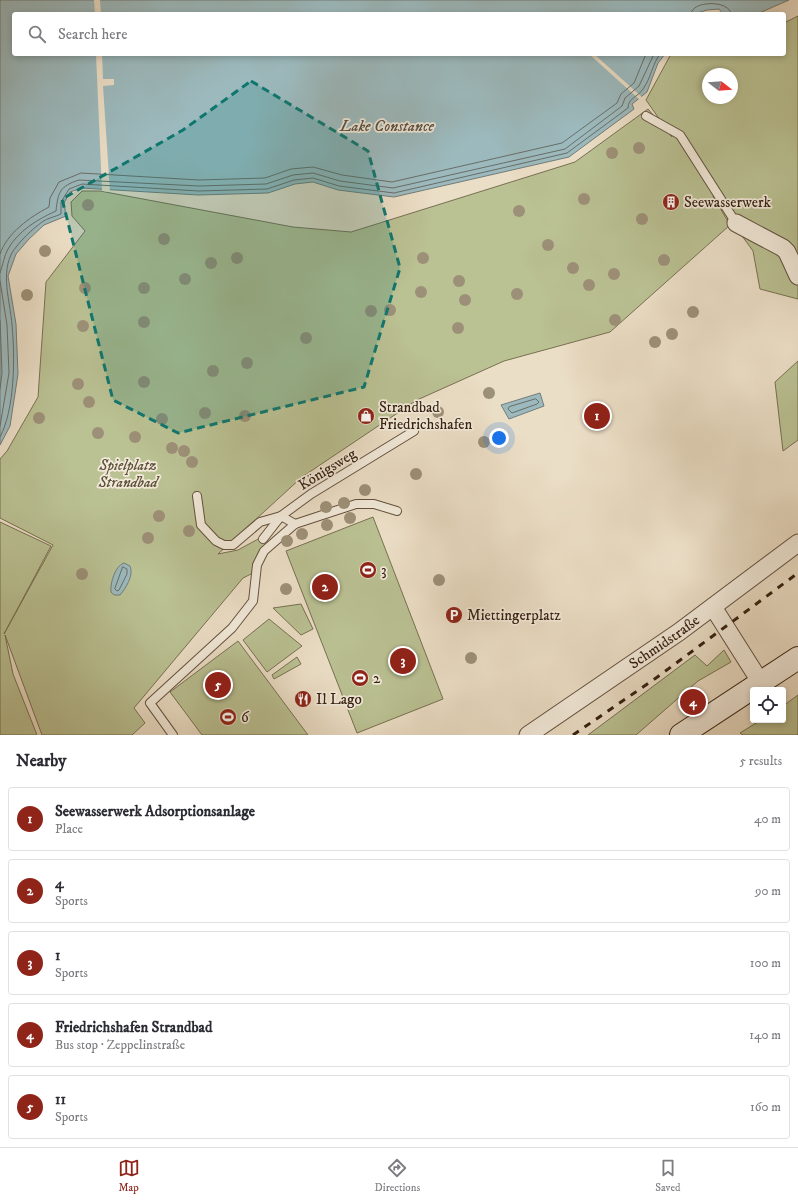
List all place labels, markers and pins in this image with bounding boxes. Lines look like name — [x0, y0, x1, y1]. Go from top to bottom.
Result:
building icon: Seewasserwerk — [661, 192, 681, 212]
place label: Seewasserwerk — [684, 193, 771, 212]
place label: Strandbad Friedrichshafen — [379, 398, 473, 434]
pin: 1 — [584, 401, 610, 431]
shop icon: Strandbad Friedrichshafen — [356, 406, 376, 426]
sports icon: 3 — [358, 560, 378, 580]
place label: 3 — [381, 561, 387, 580]
pin: 2 — [312, 572, 338, 602]
parking icon: Miettingerplatz — [444, 605, 464, 625]
place label: Miettingerplatz — [467, 606, 561, 625]
pin: 3 — [390, 646, 416, 676]
sports icon: 2 — [350, 668, 370, 688]
place label: 2 — [373, 669, 381, 688]
pin: 5 — [205, 670, 231, 700]
pin: 4 — [680, 687, 706, 717]
restaurant icon: Il Lago — [293, 689, 313, 709]
place label: Il Lago — [316, 690, 362, 709]
sports icon: 6 — [218, 707, 238, 727]
place label: 6 — [241, 708, 250, 727]

